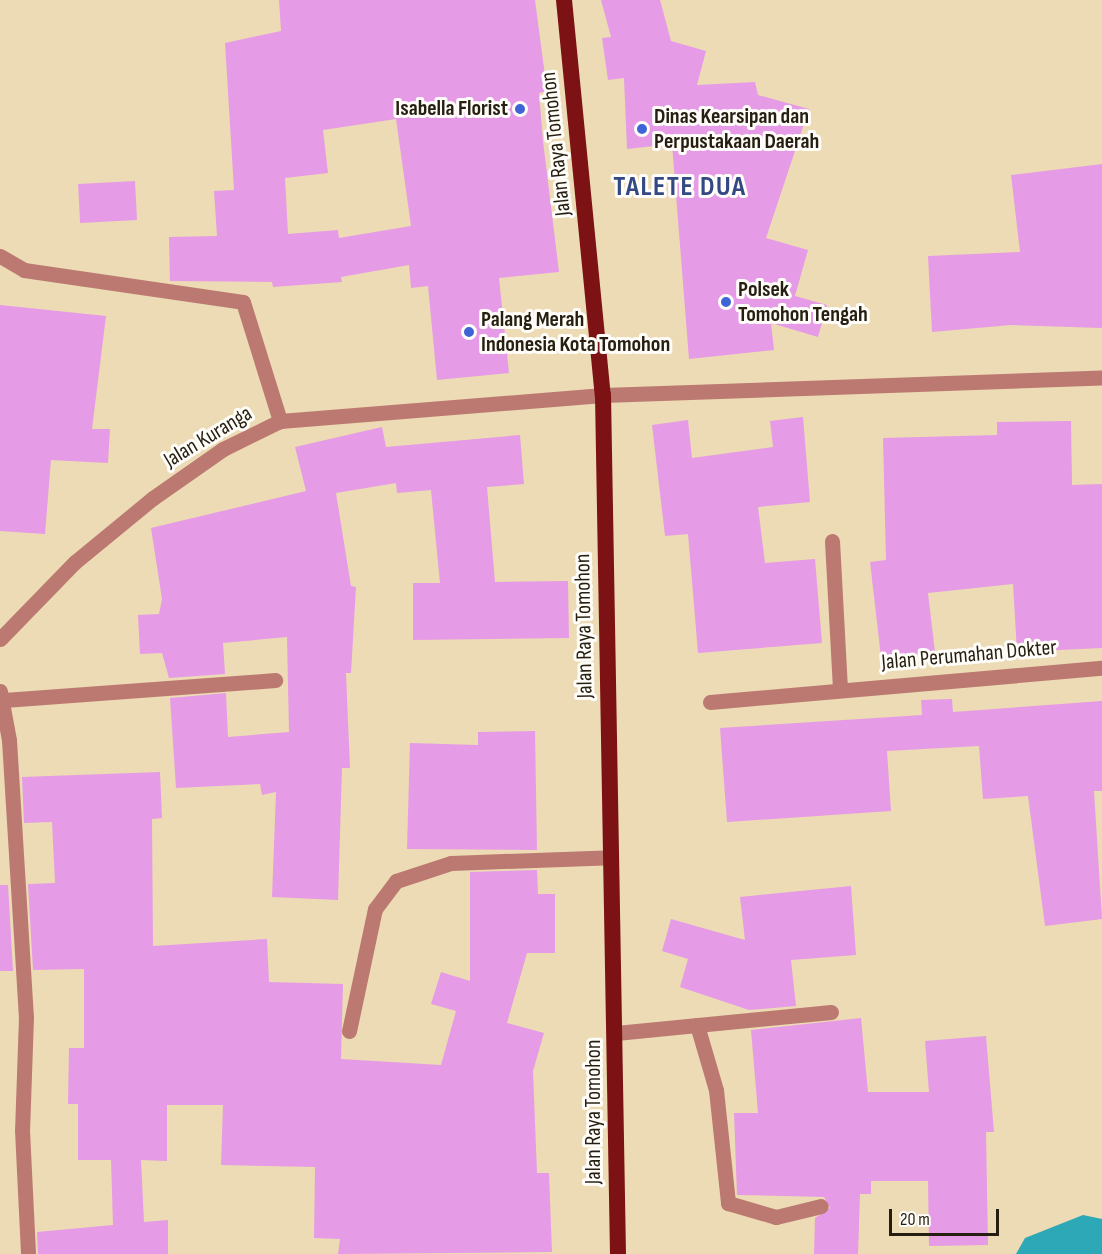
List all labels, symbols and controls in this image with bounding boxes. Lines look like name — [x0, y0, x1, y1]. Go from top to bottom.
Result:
street label: Jalan Raya Tomohon — [535, 71, 577, 217]
place label: Isabella Florist — [395, 96, 508, 122]
marker: Isabella Florist — [513, 102, 527, 116]
place label: Dinas Kearsipan dan Perpustakaan Daerah — [654, 103, 819, 154]
marker: Dinas Kearsipan dan Perpustakaan Daerah — [635, 122, 649, 136]
district label: TALETE DUA — [613, 170, 747, 204]
place label: Polsek Tomohon Tengah — [738, 276, 868, 328]
marker: Polsek Tomohon Tengah — [719, 295, 733, 309]
place label: Palang Merah Indonesia Kota Tomohon — [481, 306, 670, 358]
marker: Palang Merah Indonesia Kota Tomohon — [462, 325, 476, 339]
street label: Jalan Kuranga — [159, 400, 257, 474]
street label: Jalan Raya Tomohon — [570, 553, 598, 699]
street label: Jalan Perumahan Dokter — [880, 634, 1058, 676]
street label: Jalan Raya Tomohon — [581, 1040, 607, 1184]
scale bar — [892, 1197, 1002, 1235]
text: 20 m — [900, 1209, 930, 1230]

